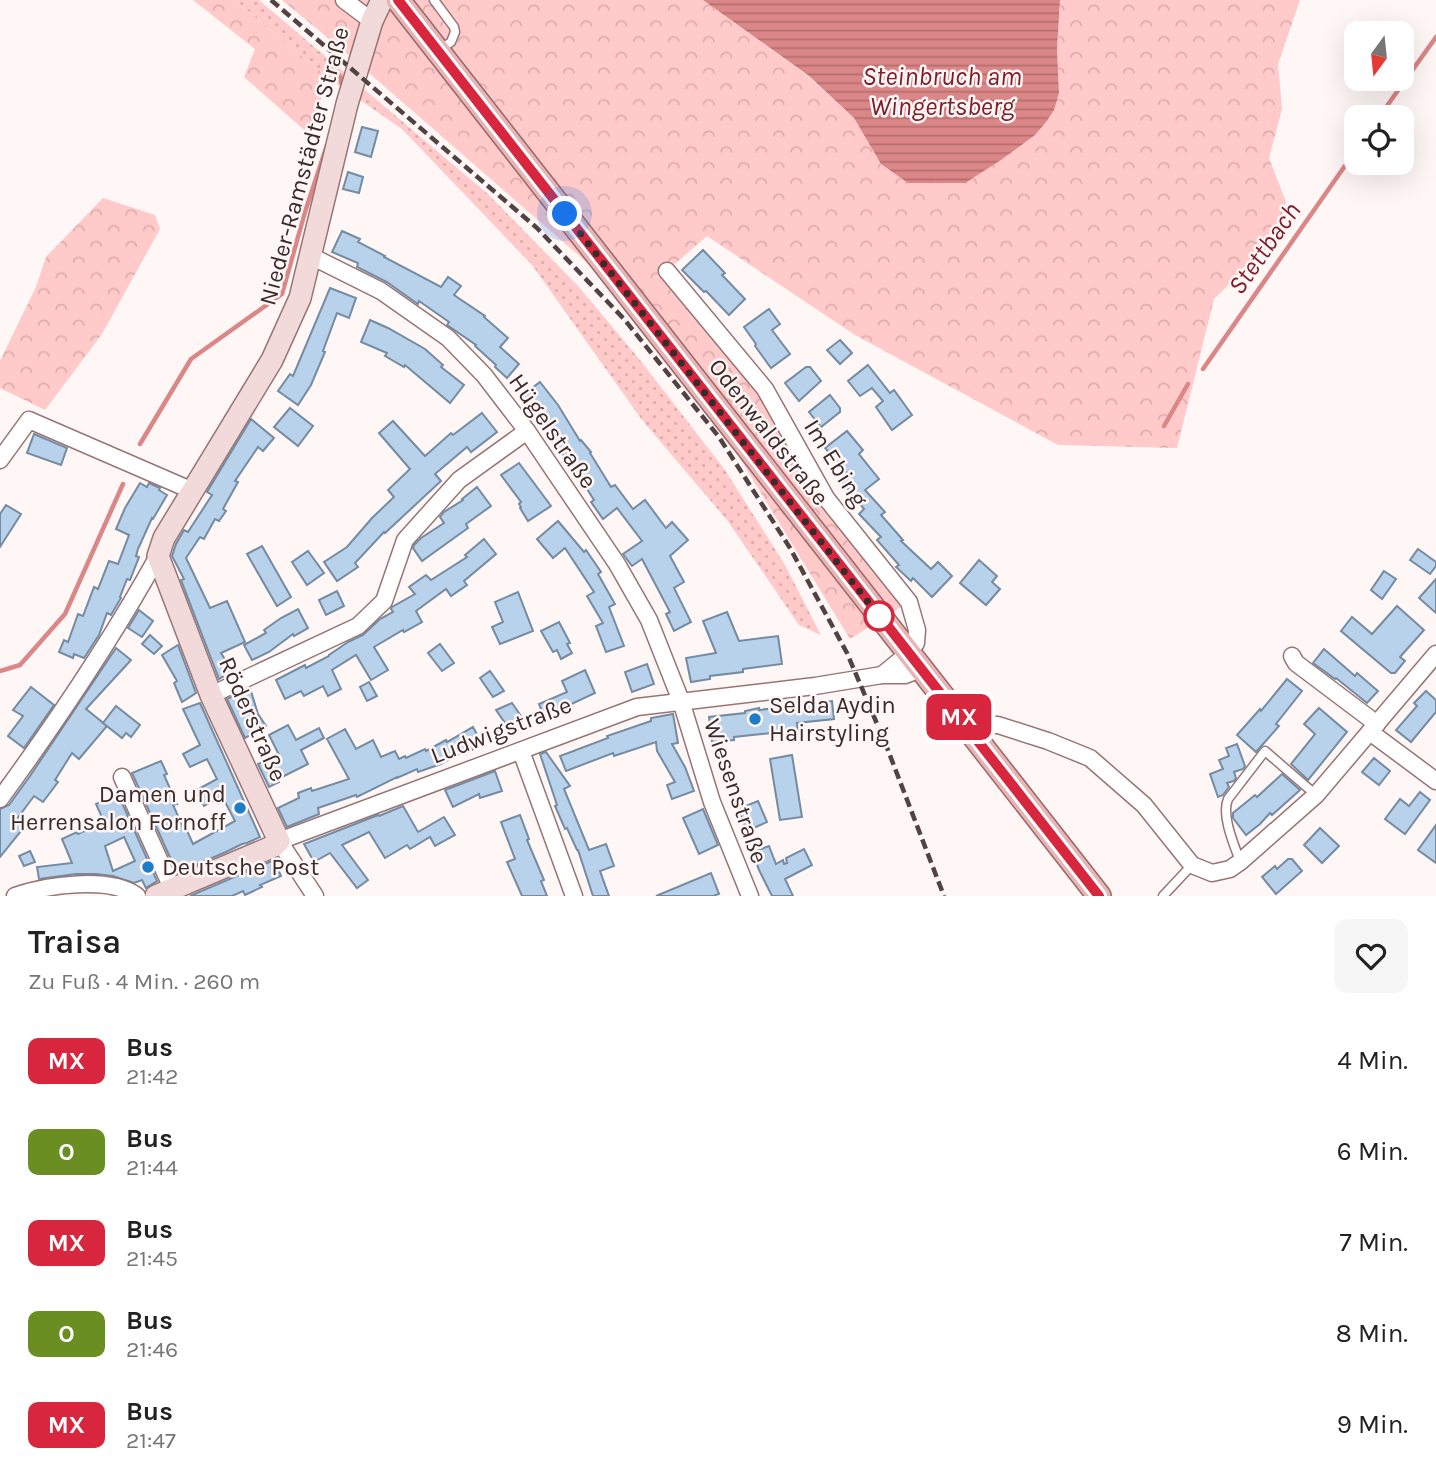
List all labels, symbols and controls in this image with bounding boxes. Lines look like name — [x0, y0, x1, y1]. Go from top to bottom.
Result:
north arrow — [1344, 21, 1414, 91]
map controls — [1344, 21, 1414, 175]
street label: Nieder-Ramstädter Straße — [253, 24, 355, 308]
water label: Steinbruch am Wingertsberg — [862, 61, 1022, 122]
button: locate — [1344, 105, 1414, 175]
your location — [547, 196, 582, 231]
water label: Stettbach — [1221, 196, 1307, 300]
street label: Odenwaldstraße — [703, 353, 835, 511]
street label: Hügelstraße — [503, 368, 603, 494]
street label: Im Ebing — [798, 414, 874, 512]
unlabelled marker — [864, 601, 894, 631]
street label: Röderstraße — [213, 652, 293, 786]
street label: Ludwigstraße — [427, 690, 575, 770]
place label: Selda Aydin Hairstyling — [769, 691, 896, 747]
line badge: MX — [928, 694, 990, 740]
text: MX — [940, 703, 978, 731]
marker: Selda Aydin Hairstyling — [747, 711, 763, 727]
street label: Wiesenstraße — [698, 715, 774, 867]
place label: Damen und Herrensalon Fornoff — [10, 780, 227, 836]
marker: Damen und Herrensalon Fornoff — [232, 800, 248, 816]
place label: Deutsche Post — [162, 853, 319, 881]
marker: Deutsche Post — [140, 859, 156, 875]
button: heart — [1334, 919, 1408, 993]
text: Traisa — [28, 923, 121, 961]
text: Zu Fuß · 4 Min. · 260 m — [28, 968, 260, 995]
text: Bus — [126, 1032, 173, 1063]
text: 4 Min. — [1337, 1045, 1408, 1076]
text: MX — [48, 1047, 85, 1075]
text: 21:42 — [126, 1063, 178, 1090]
text: Bus — [126, 1123, 173, 1154]
text: 6 Min. — [1337, 1136, 1408, 1167]
text: O — [58, 1138, 75, 1166]
text: 21:44 — [126, 1154, 178, 1181]
text: Bus — [126, 1214, 173, 1245]
text: 7 Min. — [1340, 1227, 1408, 1258]
text: MX — [48, 1229, 85, 1257]
text: 21:45 — [126, 1245, 178, 1272]
text: Bus — [126, 1305, 173, 1336]
text: 8 Min. — [1336, 1318, 1408, 1349]
text: O — [58, 1320, 75, 1348]
text: 21:46 — [126, 1336, 178, 1363]
text: Bus — [126, 1396, 173, 1427]
text: 9 Min. — [1337, 1409, 1408, 1440]
text: MX — [48, 1411, 85, 1439]
text: 21:47 — [126, 1427, 176, 1454]

